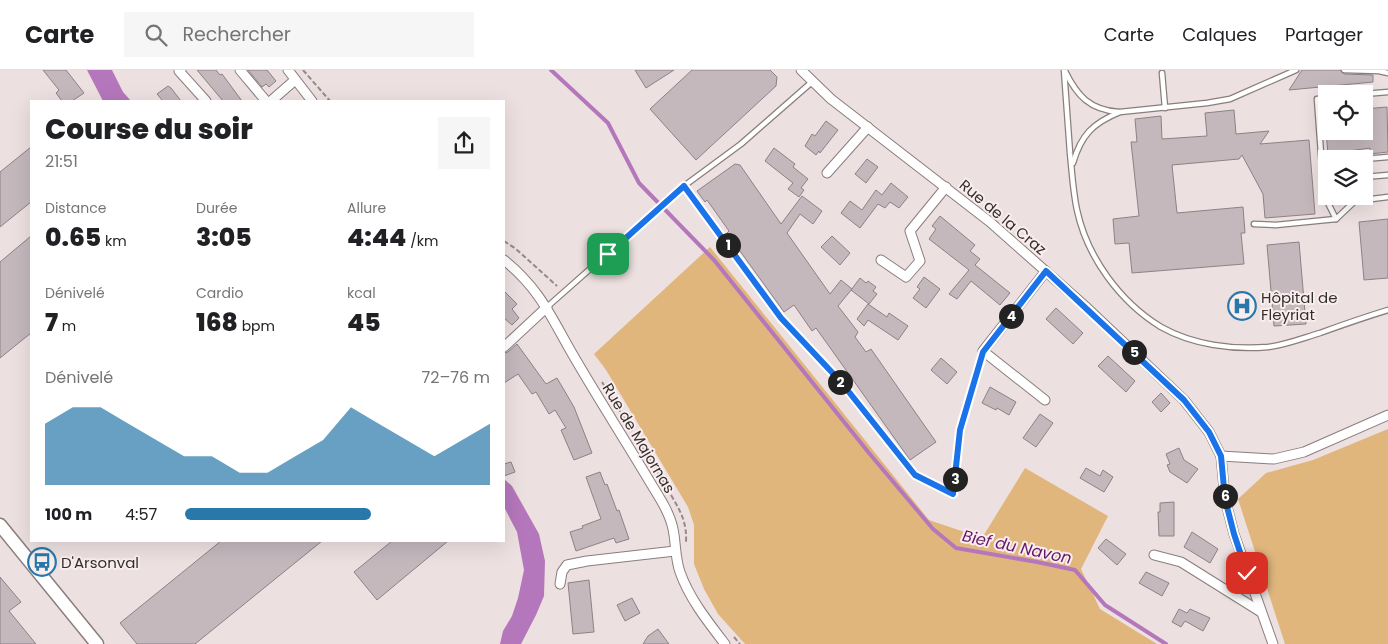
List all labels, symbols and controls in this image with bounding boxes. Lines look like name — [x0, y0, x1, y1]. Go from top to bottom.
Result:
search box — [124, 12, 474, 57]
text: Carte — [25, 18, 94, 51]
icon: search — [142, 21, 170, 49]
text: Rechercher — [182, 21, 291, 48]
text: Carte — [1104, 22, 1154, 47]
text: Calques — [1182, 22, 1257, 47]
text: Partager — [1285, 22, 1363, 47]
map controls — [1318, 85, 1373, 205]
button: locate — [1318, 85, 1373, 140]
text: Course du soir — [45, 110, 253, 149]
button: share — [438, 117, 490, 169]
text: 21:51 — [45, 150, 78, 173]
button: layers — [1318, 150, 1373, 205]
street label: Rue de la Craz — [955, 174, 1051, 260]
text: Distance — [45, 198, 106, 218]
text: Durée — [196, 198, 237, 218]
text: Allure — [347, 198, 386, 218]
text: 0.65 — [45, 220, 101, 255]
text: 3:05 — [196, 220, 252, 255]
text: 4:44 — [347, 220, 406, 255]
text: km — [101, 231, 127, 251]
text: /km — [406, 231, 438, 251]
pin: 1 — [716, 232, 740, 258]
pin — [587, 233, 629, 275]
text: 1 — [726, 235, 731, 255]
icon: arrive — [594, 240, 622, 268]
text: Dénivelé — [45, 283, 105, 303]
text: Cardio — [196, 283, 243, 303]
text: kcal — [347, 283, 376, 303]
place label: Hôpital de Fleyriat — [1261, 287, 1338, 325]
hospital icon: Hôpital de Fleyriat — [1227, 291, 1257, 321]
pin: 4 — [998, 304, 1024, 328]
text: 7 — [45, 305, 58, 340]
text: 168 — [196, 305, 238, 340]
text: 45 — [347, 305, 381, 340]
text: 4 — [1007, 306, 1016, 326]
text: m — [58, 316, 76, 336]
text: bpm — [238, 316, 275, 336]
pin: 5 — [1122, 340, 1146, 364]
text: 5 — [1130, 342, 1139, 362]
text: Dénivelé — [45, 366, 113, 389]
text: 72–76 m — [422, 366, 490, 389]
pin: 2 — [828, 370, 852, 394]
text: 2 — [837, 372, 845, 392]
street label: Rue de Majornas — [598, 379, 680, 497]
pin: 3 — [942, 466, 968, 492]
text: 3 — [951, 469, 960, 489]
pin: 6 — [1212, 484, 1238, 508]
text: 6 — [1221, 486, 1230, 506]
text: 100 m — [45, 503, 92, 526]
text: 4:57 — [125, 503, 157, 526]
water label: Bief du Navon — [960, 524, 1074, 570]
bus stop icon: D'Arsonval — [27, 547, 57, 577]
place label: D'Arsonval — [61, 552, 139, 573]
pin — [1226, 552, 1268, 594]
icon: check — [1233, 559, 1261, 587]

